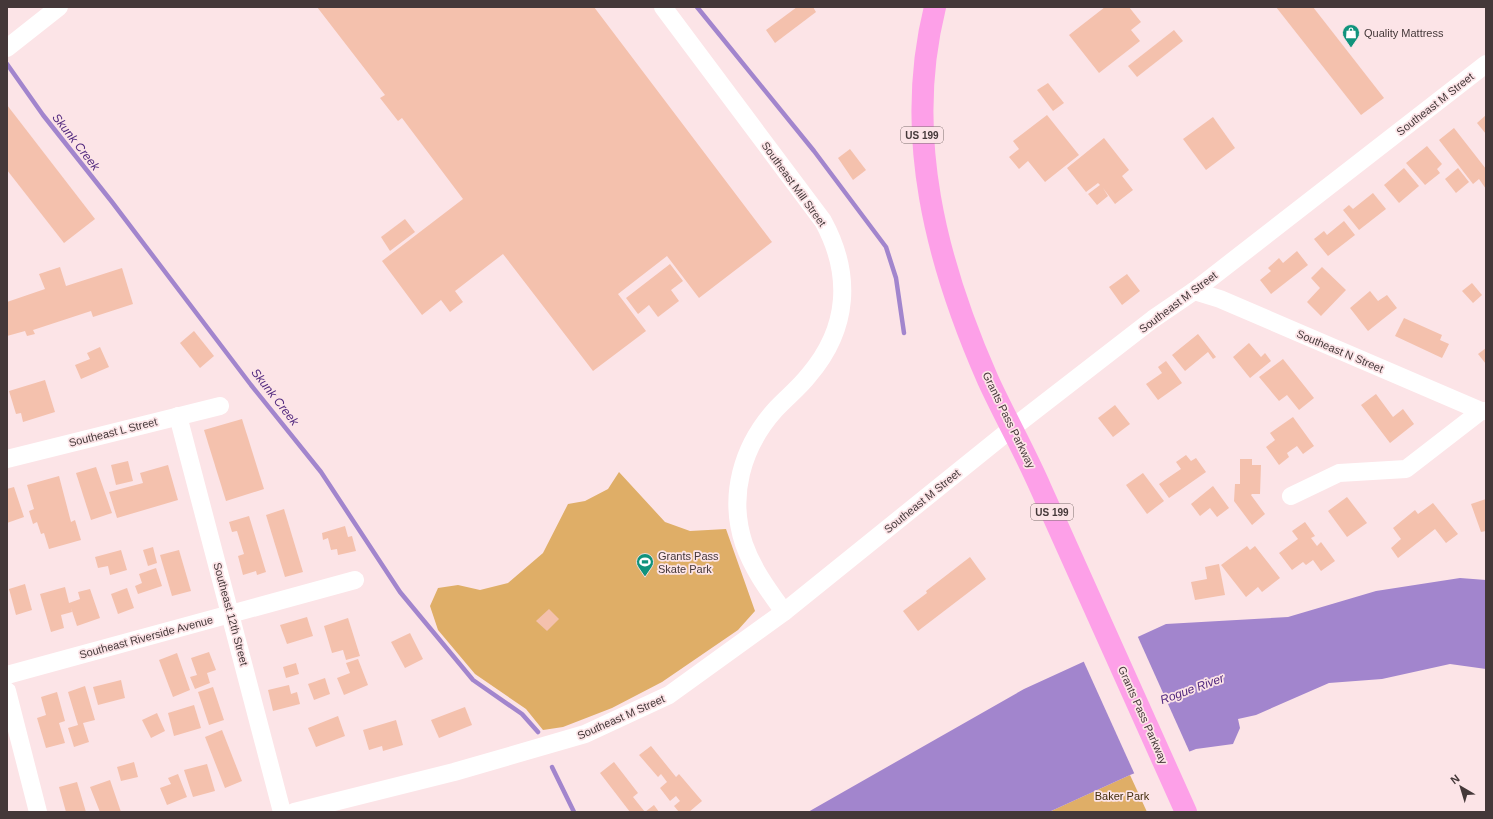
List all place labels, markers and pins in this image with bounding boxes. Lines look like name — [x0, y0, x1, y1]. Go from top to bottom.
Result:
shop icon: Quality Mattress — [1341, 23, 1361, 48]
place label: Quality Mattress — [1364, 27, 1444, 39]
place label: Grants Pass Skate Park — [658, 550, 719, 575]
sports icon: Grants Pass Skate Park — [635, 552, 655, 577]

